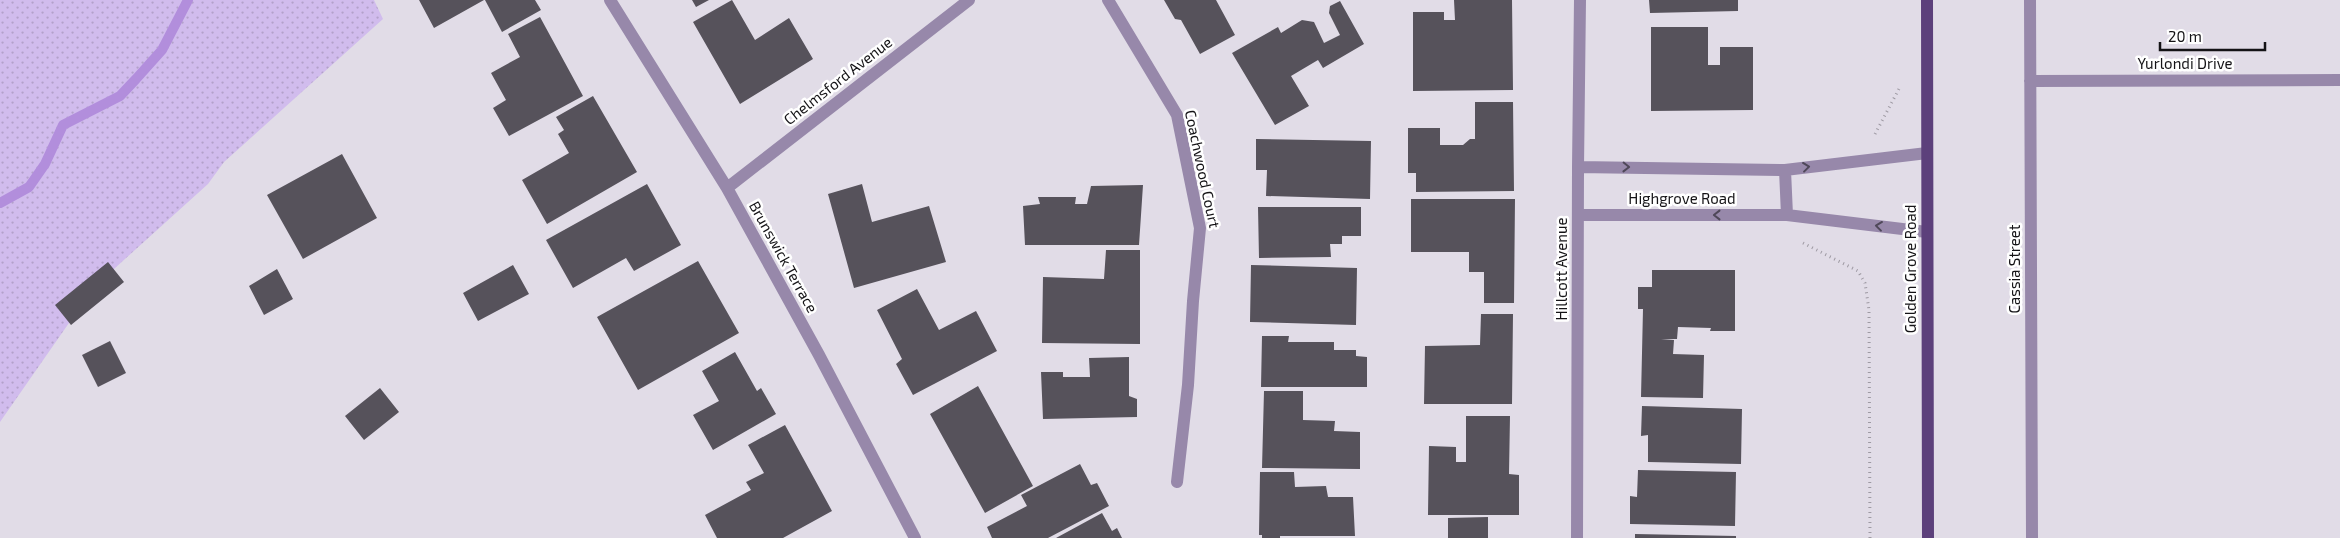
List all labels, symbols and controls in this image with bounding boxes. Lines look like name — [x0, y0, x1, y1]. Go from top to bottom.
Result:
scale bar — [2160, 20, 2265, 52]
text: 20 m — [2168, 27, 2202, 45]
street label: Chelmsford Avenue — [780, 32, 895, 128]
street label: Yurlondi Drive — [2137, 54, 2233, 72]
street label: Coachwood Court — [1182, 108, 1224, 230]
one-way arrow — [1623, 162, 1631, 173]
one-way arrow — [1803, 162, 1811, 173]
street label: Highgrove Road — [1628, 189, 1736, 207]
street label: Brunswick Terrace — [746, 198, 822, 315]
street label: Golden Grove Road — [1901, 205, 1919, 333]
one-way arrow — [1712, 210, 1720, 220]
street label: Hillcott Avenue — [1552, 217, 1570, 321]
one-way arrow — [1874, 221, 1882, 232]
street label: Cassia Street — [2005, 224, 2023, 314]

